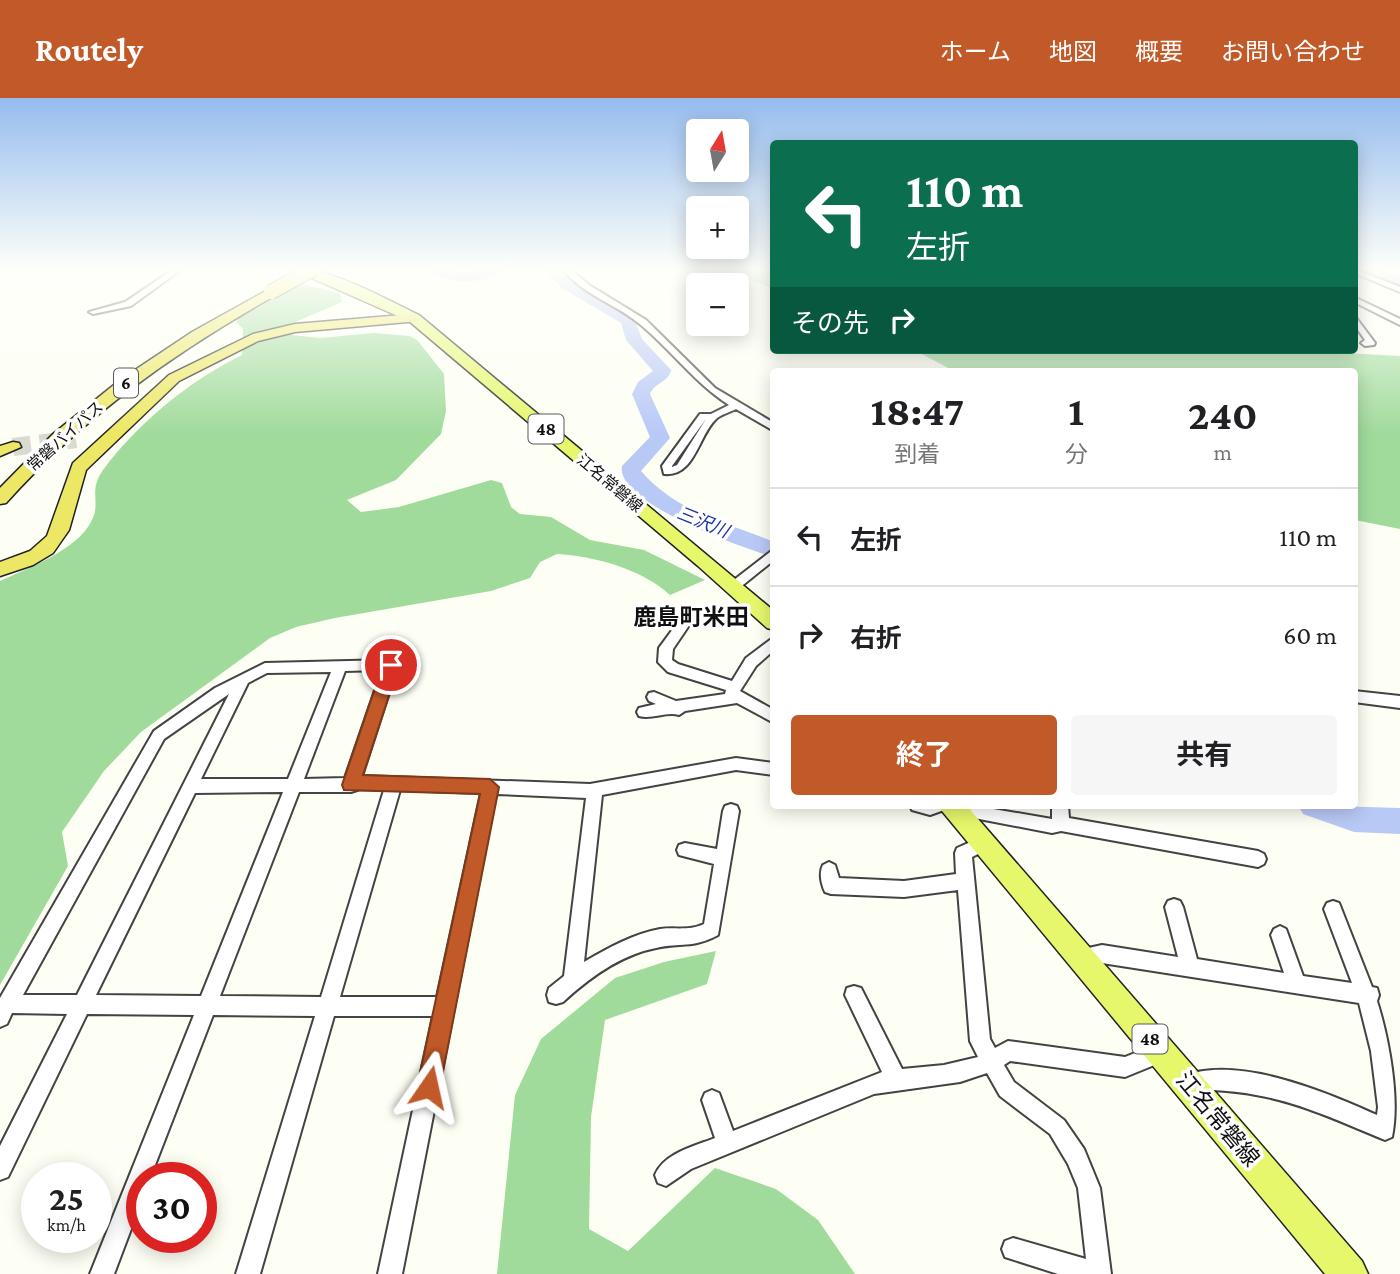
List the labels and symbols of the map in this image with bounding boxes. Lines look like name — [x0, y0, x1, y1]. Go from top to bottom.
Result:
north arrow — [686, 119, 749, 182]
road number: 6 — [114, 368, 138, 398]
street label: 常磐バイパス — [24, 398, 106, 474]
road number: 48 — [528, 414, 564, 444]
street label: 江名常磐線 — [574, 451, 646, 515]
water label: 三沢川 — [674, 503, 734, 542]
district label: 鹿島町米田 — [634, 604, 749, 630]
pin — [361, 635, 421, 695]
road number: 48 — [1132, 1024, 1168, 1054]
position arrow — [392, 1050, 466, 1124]
street label: 江名常磐線 — [1171, 1067, 1265, 1171]
speed limit sign: 30 — [126, 1162, 217, 1253]

